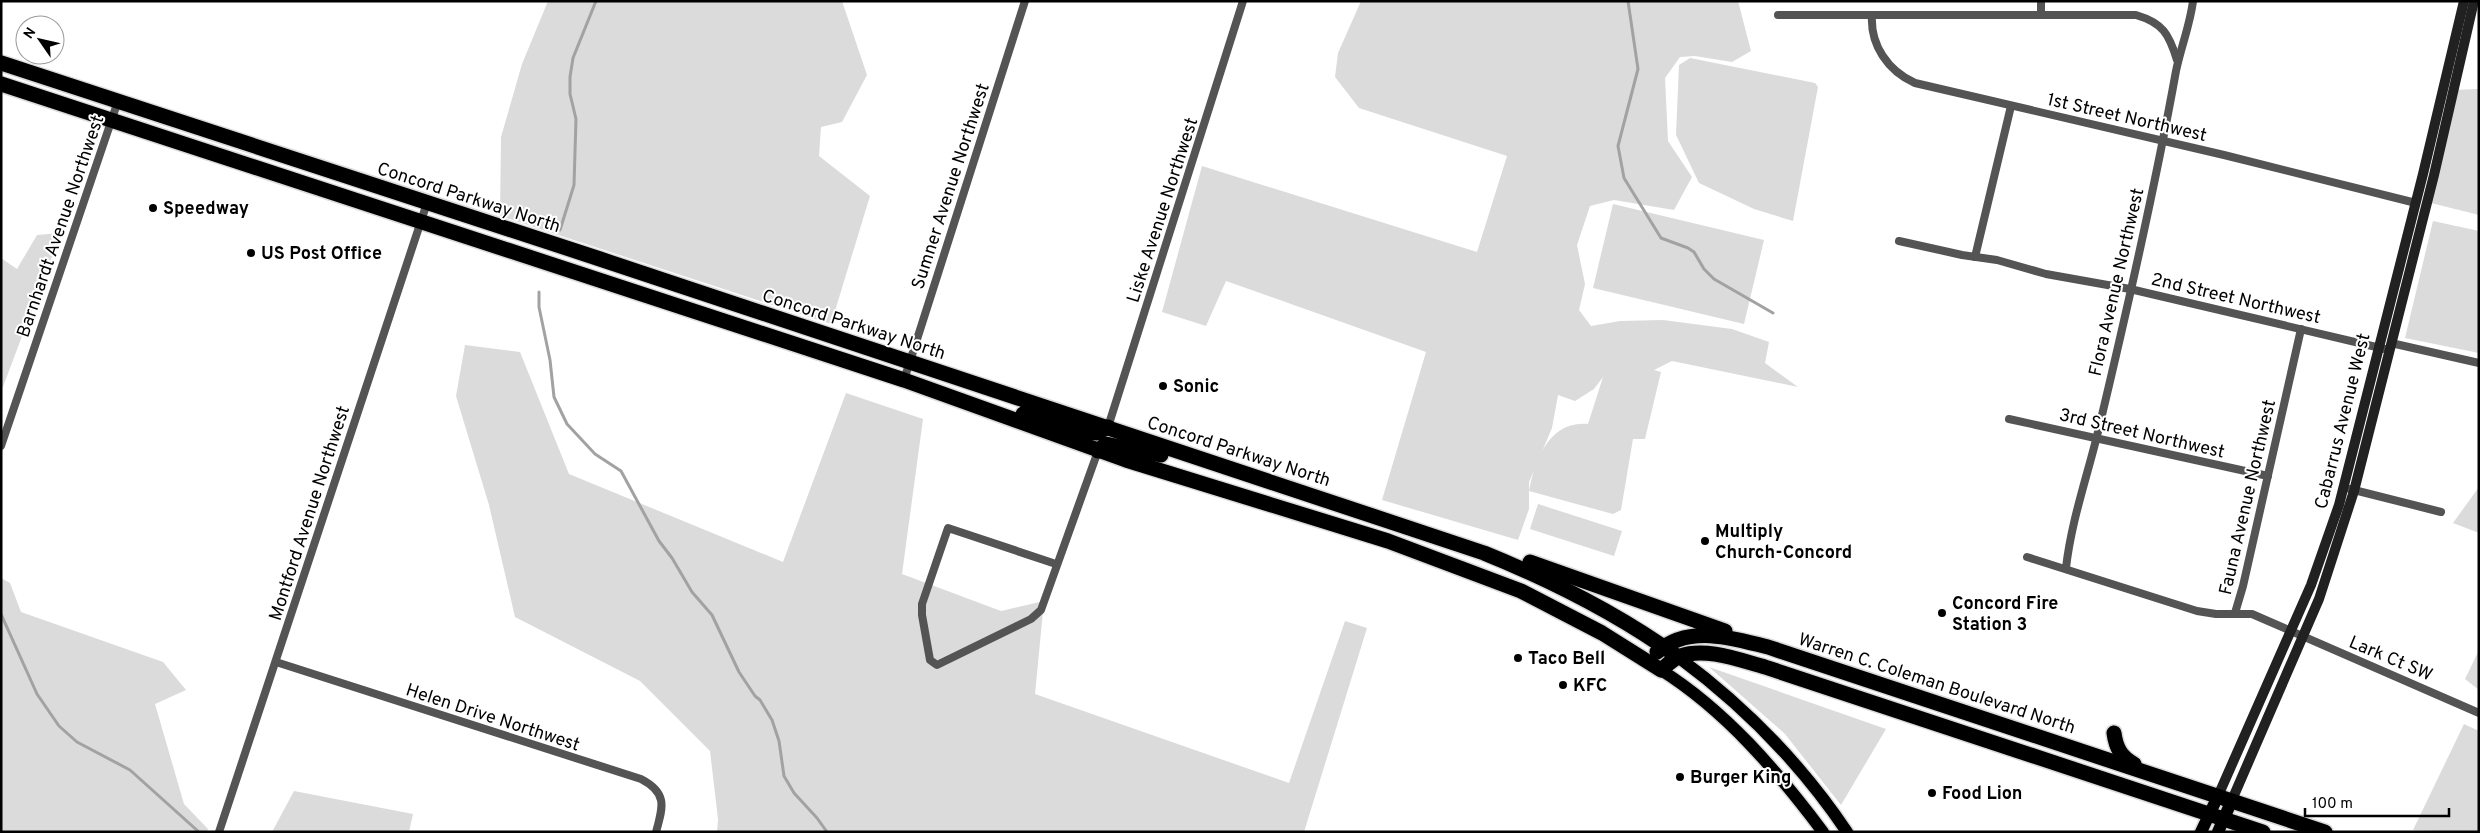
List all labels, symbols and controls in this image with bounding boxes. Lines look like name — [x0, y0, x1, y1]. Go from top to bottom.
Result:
north arrow — [15, 15, 65, 65]
text: N — [21, 25, 40, 42]
street label: Sumner Avenue Northwest — [907, 80, 996, 292]
street label: 1st Street Northwest — [2045, 89, 2209, 148]
street label: Barnhardt Avenue Northwest — [13, 112, 110, 341]
street label: Liske Avenue Northwest — [1123, 115, 1204, 306]
street label: Concord Parkway North — [374, 158, 563, 239]
street label: Flora Avenue Northwest — [2085, 186, 2150, 379]
place label: Speedway — [163, 198, 249, 221]
marker: Speedway — [147, 202, 159, 214]
place label: US Post Office — [261, 243, 382, 266]
marker: US Post Office — [245, 247, 257, 259]
street label: 2nd Street Northwest — [2149, 269, 2323, 330]
street label: Concord Parkway North — [759, 285, 948, 366]
street label: Cabarrus Avenue West — [2310, 331, 2376, 512]
place label: Sonic — [1173, 376, 1219, 399]
marker: Sonic — [1157, 380, 1169, 392]
street label: Fauna Avenue Northwest — [2215, 397, 2282, 597]
street label: Montford Avenue Northwest — [265, 403, 356, 624]
street label: 3rd Street Northwest — [2057, 404, 2227, 465]
street label: Concord Parkway North — [1144, 412, 1333, 493]
place label: Multiply Church-Concord — [1715, 521, 1852, 565]
marker: Multiply Church-Concord — [1699, 535, 1711, 547]
place label: Concord Fire Station 3 — [1952, 593, 2058, 637]
marker: Concord Fire Station 3 — [1936, 607, 1948, 619]
street label: Warren C. Coleman Boulevard North — [1795, 629, 2078, 740]
street label: Lark Ct SW — [2345, 631, 2436, 687]
place label: Taco Bell — [1528, 648, 1605, 671]
marker: Taco Bell — [1512, 652, 1524, 664]
place label: KFC — [1573, 675, 1607, 698]
street label: Helen Drive Northwest — [403, 679, 583, 757]
marker: KFC — [1557, 679, 1569, 691]
place label: Burger King — [1690, 767, 1791, 790]
marker: Burger King — [1674, 771, 1686, 783]
place label: Food Lion — [1942, 783, 2022, 806]
scale bar — [2305, 786, 2449, 818]
marker: Food Lion — [1926, 787, 1938, 799]
text: 100 m — [2312, 795, 2353, 814]

